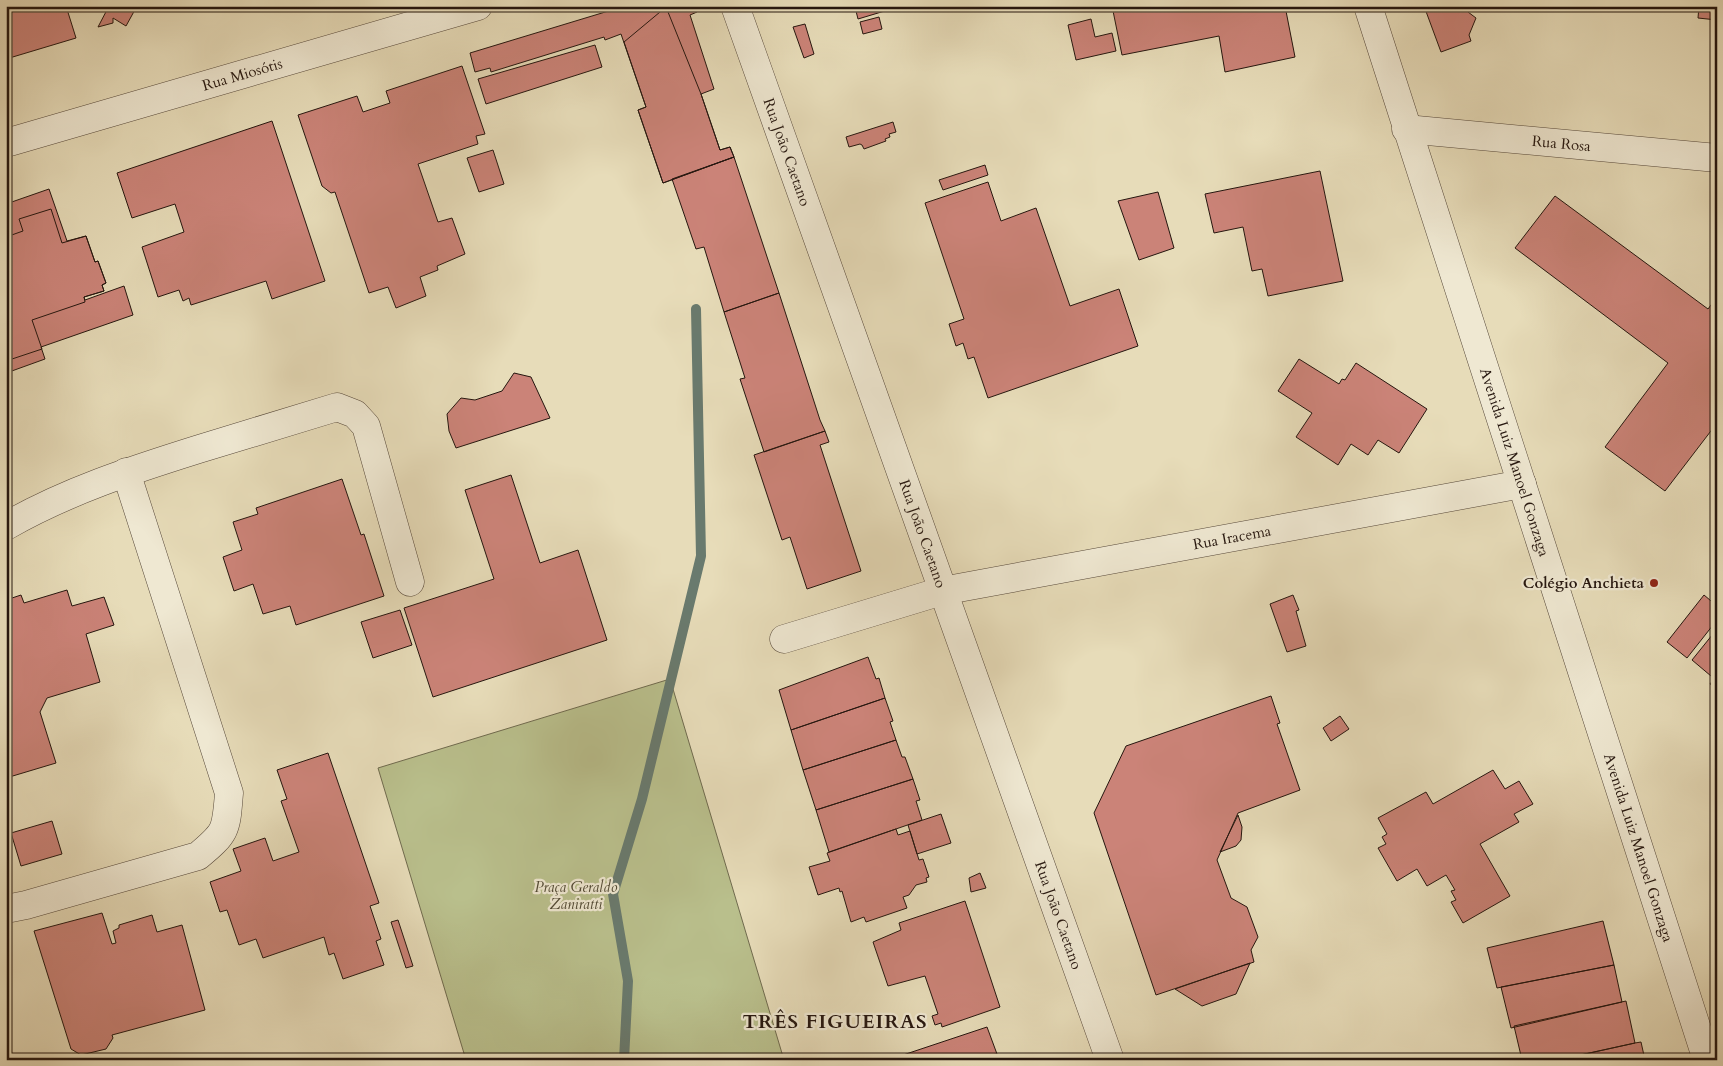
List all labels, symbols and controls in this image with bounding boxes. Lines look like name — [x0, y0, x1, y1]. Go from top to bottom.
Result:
street label: Rua Miosótis — [200, 53, 285, 96]
street label: Rua João Caetano — [758, 95, 815, 209]
street label: Rua Rosa — [1531, 131, 1592, 156]
street label: Avenida Luiz Manoel Gonzaga — [1475, 365, 1555, 559]
street label: Rua João Caetano — [894, 477, 951, 591]
street label: Rua Iracema — [1191, 520, 1273, 555]
place label: Colégio Anchieta — [1523, 573, 1645, 593]
marker: Colégio Anchieta — [1648, 577, 1660, 589]
street label: Avenida Luiz Manoel Gonzaga — [1599, 751, 1679, 945]
street label: Rua João Caetano — [1030, 858, 1087, 972]
park label: Praça Geraldo Zaniratti — [535, 877, 617, 914]
district label: TRÊS FIGUEIRAS — [742, 1008, 928, 1035]

